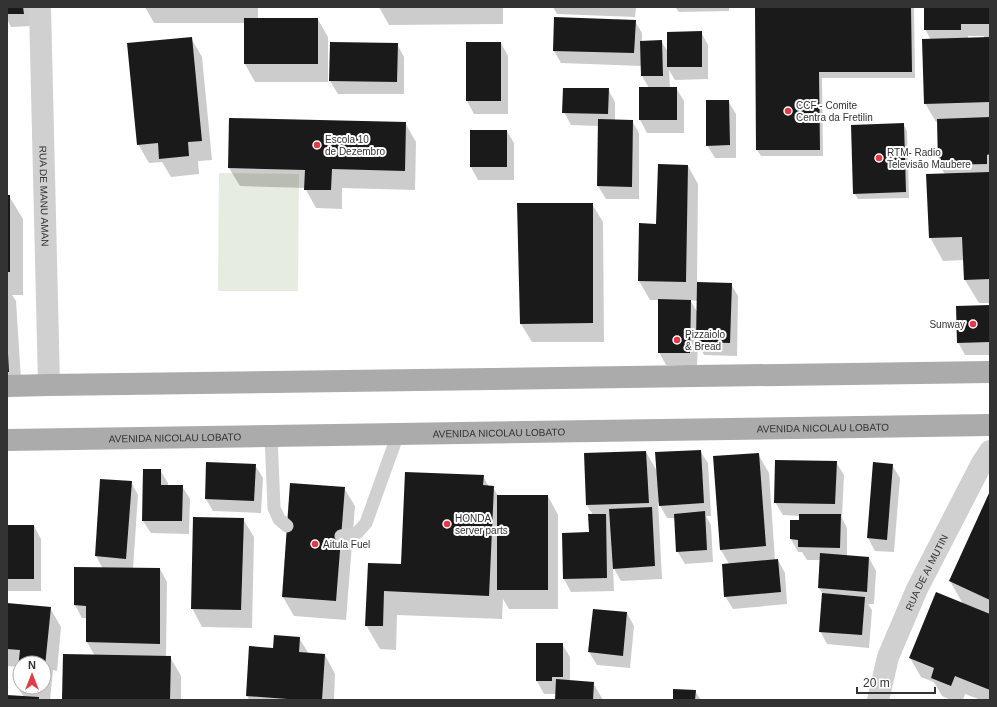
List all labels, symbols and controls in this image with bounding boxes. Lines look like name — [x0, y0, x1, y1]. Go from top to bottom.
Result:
place label: CCF - Comite Centra da Fretilin — [796, 100, 873, 123]
marker: CCF - Comite Centra da Fretilin — [783, 106, 793, 116]
place label: Escola 10 de Dezembro — [325, 134, 385, 157]
marker: Escola 10 de Dezembro — [312, 140, 322, 150]
street label: RUA DE MANU AMAN — [38, 145, 51, 246]
place label: RTM- Radio Televisão Maubere — [887, 147, 971, 170]
marker: RTM- Radio Televisão Maubere — [874, 153, 884, 163]
place label: Sunway — [929, 319, 965, 330]
marker: Sunway — [968, 319, 978, 329]
place label: Pizzaiolo & Bread — [685, 329, 725, 352]
marker: Pizzaiolo & Bread — [672, 335, 682, 345]
street label: AVENIDA NICOLAU LOBATO — [757, 421, 889, 434]
street label: AVENIDA NICOLAU LOBATO — [433, 426, 565, 439]
street label: AVENIDA NICOLAU LOBATO — [109, 431, 241, 444]
place label: HONDA server parts — [455, 513, 508, 536]
marker: HONDA server parts — [442, 519, 452, 529]
street label: RUA DE AI MUTIN — [903, 533, 950, 612]
marker: Aitula Fuel — [310, 539, 320, 549]
place label: Aitula Fuel — [323, 539, 370, 550]
north arrow — [12, 655, 52, 695]
text: N — [28, 659, 36, 671]
scale bar — [857, 669, 935, 695]
text: 20 m — [863, 676, 890, 690]

